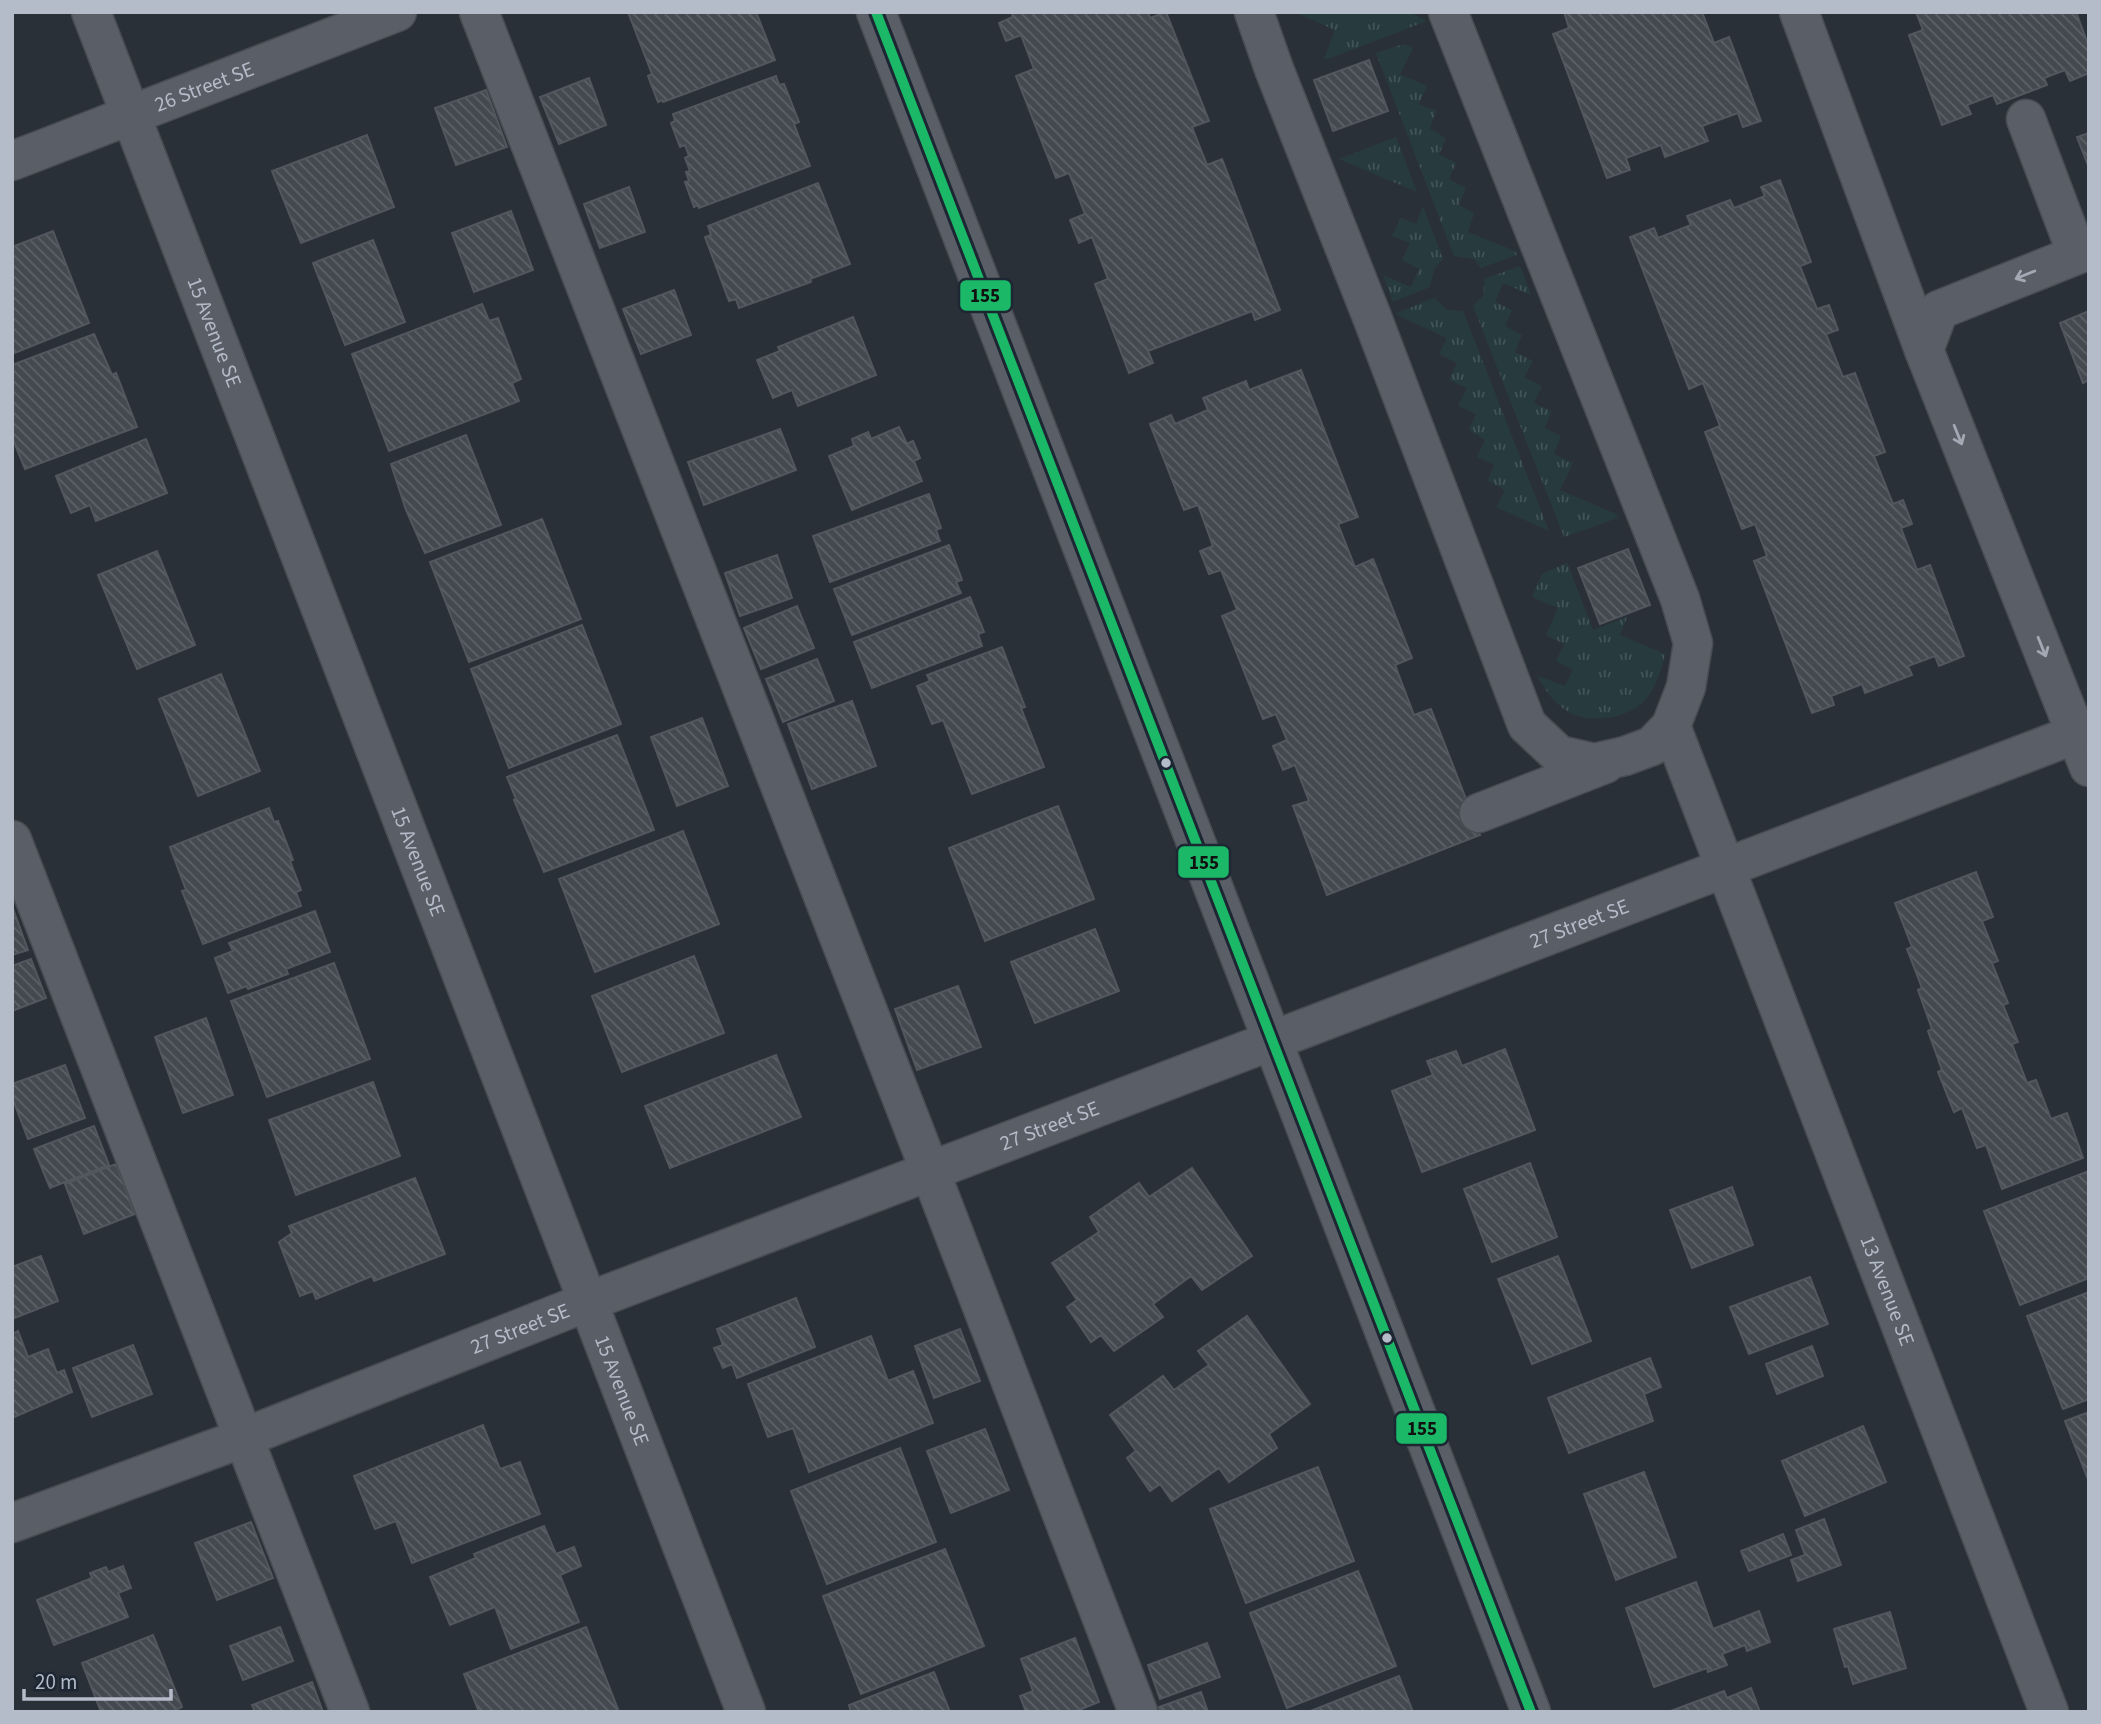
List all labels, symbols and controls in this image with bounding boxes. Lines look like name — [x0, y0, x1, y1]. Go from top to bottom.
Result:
street label: 26 Street SE — [150, 54, 258, 119]
one-way arrow — [2015, 269, 2037, 282]
street label: 15 Avenue SE — [179, 272, 249, 392]
line badge: 155 — [959, 279, 1012, 312]
text: 155 — [970, 283, 1000, 310]
one-way arrow — [1953, 424, 1966, 446]
one-way arrow — [2036, 635, 2049, 657]
unlabelled marker — [1159, 756, 1173, 770]
street label: 15 Avenue SE — [383, 801, 453, 921]
line badge: 155 — [1177, 845, 1230, 879]
text: 155 — [1189, 850, 1219, 877]
street label: 27 Street SE — [1525, 891, 1633, 956]
street label: 27 Street SE — [995, 1093, 1103, 1158]
street label: 13 Avenue SE — [1853, 1231, 1922, 1350]
street label: 27 Street SE — [466, 1295, 574, 1362]
street label: 15 Avenue SE — [587, 1331, 657, 1450]
unlabelled marker — [1380, 1331, 1394, 1345]
line badge: 155 — [1395, 1412, 1448, 1445]
text: 155 — [1407, 1416, 1437, 1443]
scale bar — [24, 1658, 172, 1702]
text: 20 m — [35, 1667, 77, 1697]

